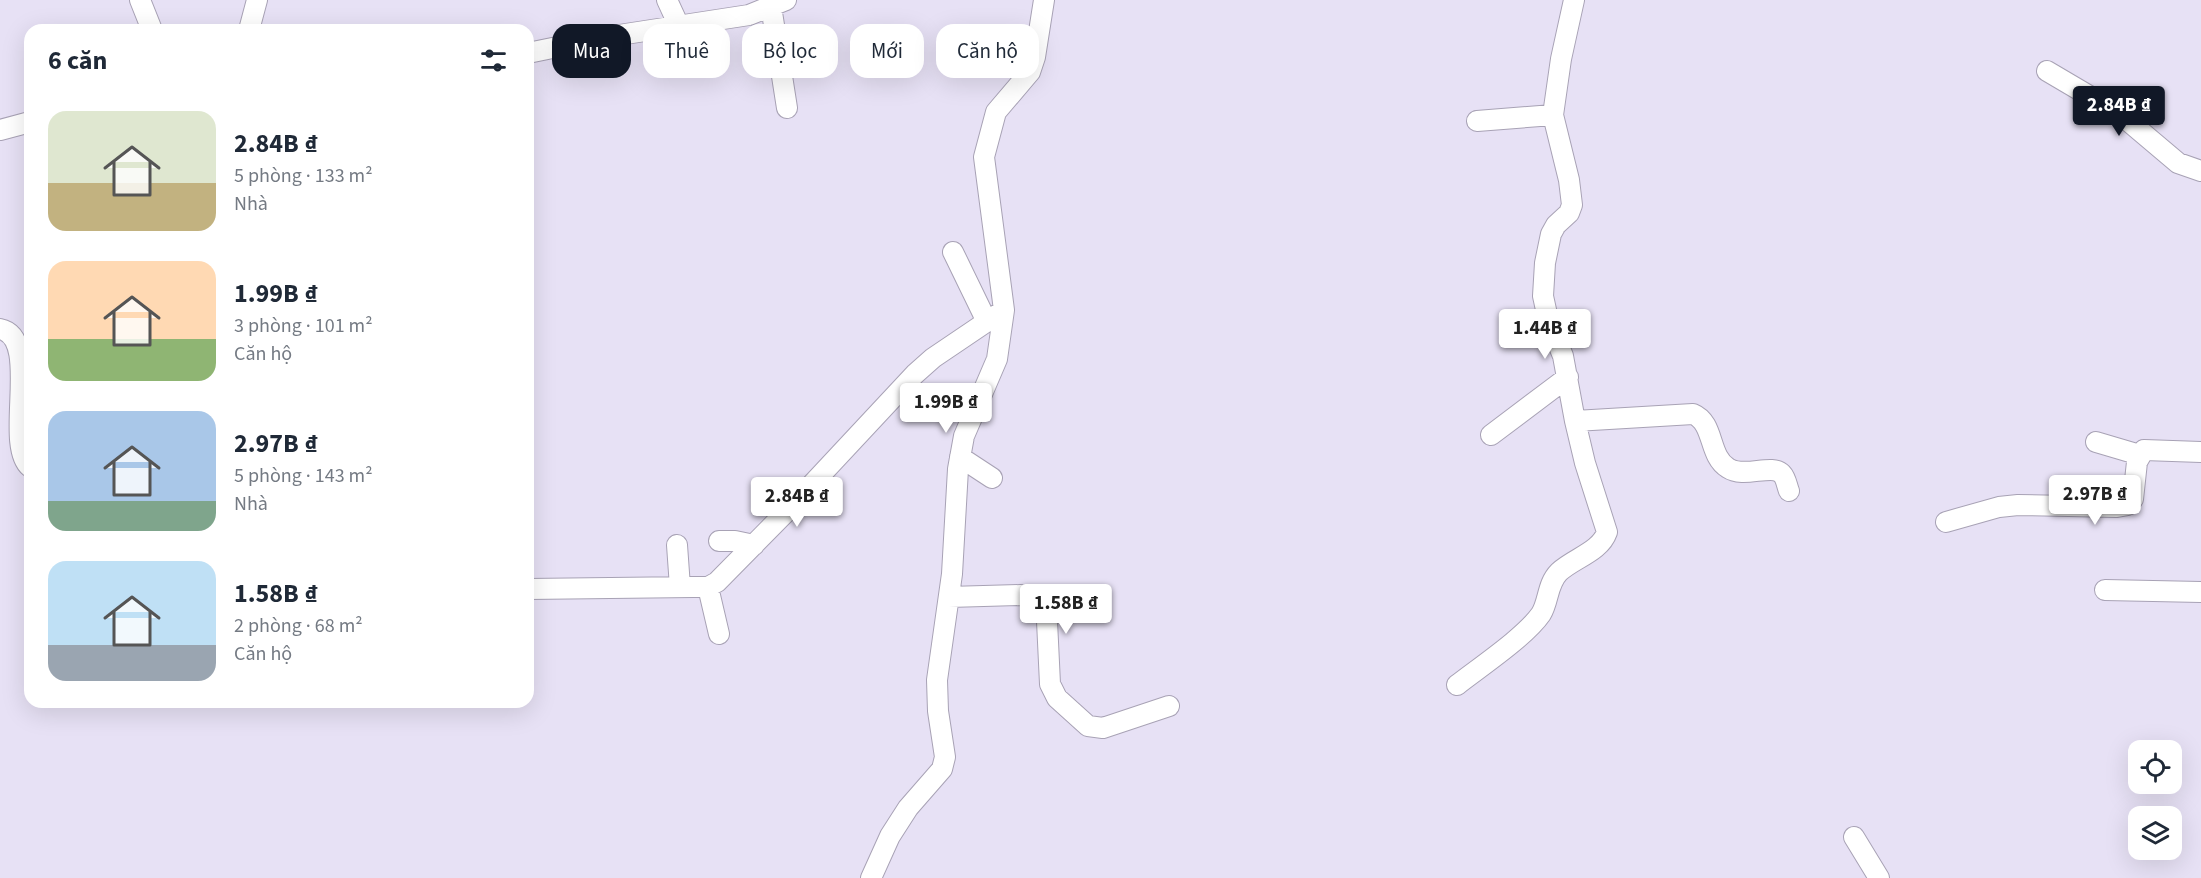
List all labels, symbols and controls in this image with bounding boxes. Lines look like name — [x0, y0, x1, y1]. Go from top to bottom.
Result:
chip: Mua — [552, 24, 631, 78]
chip: Thuê — [643, 24, 730, 78]
chip: Bộ lọc — [742, 24, 838, 78]
chip: Mới — [850, 24, 924, 78]
chip: Căn hộ — [936, 24, 1039, 78]
text: 6 căn — [48, 42, 107, 79]
icon: filters — [477, 44, 510, 77]
pin: 2.84B ₫ — [2064, 86, 2174, 137]
text: 2.84B ₫ — [2087, 91, 2151, 119]
text: 2.84B ₫ — [234, 125, 318, 162]
icon: home — [96, 135, 168, 207]
text: 5 phòng · 133 m² — [234, 162, 373, 190]
text: Nhà — [234, 190, 268, 218]
text: 1.99B ₫ — [234, 275, 318, 312]
icon: home — [96, 285, 168, 357]
pin: 1.44B ₫ — [1490, 309, 1600, 360]
text: 3 phòng · 101 m² — [234, 312, 373, 340]
text: 1.44B ₫ — [1513, 314, 1577, 342]
text: Căn hộ — [234, 340, 292, 368]
pin: 1.99B ₫ — [891, 383, 1001, 434]
text: 1.99B ₫ — [914, 388, 978, 416]
text: 2.97B ₫ — [234, 425, 318, 462]
icon: home — [96, 435, 168, 507]
text: 5 phòng · 143 m² — [234, 462, 373, 490]
pin: 2.97B ₫ — [2040, 475, 2150, 526]
pin: 2.84B ₫ — [742, 477, 852, 528]
text: 2.97B ₫ — [2063, 480, 2127, 508]
text: 2.84B ₫ — [765, 482, 829, 510]
text: Nhà — [234, 490, 268, 518]
text: 1.58B ₫ — [234, 575, 318, 612]
pin: 1.58B ₫ — [1011, 584, 1121, 635]
icon: home — [96, 585, 168, 657]
text: 1.58B ₫ — [1034, 589, 1098, 617]
text: 2 phòng · 68 m² — [234, 612, 363, 640]
text: Căn hộ — [234, 640, 292, 668]
map controls — [2128, 740, 2182, 860]
button: locate — [2128, 740, 2182, 794]
button: layers — [2128, 806, 2182, 860]

